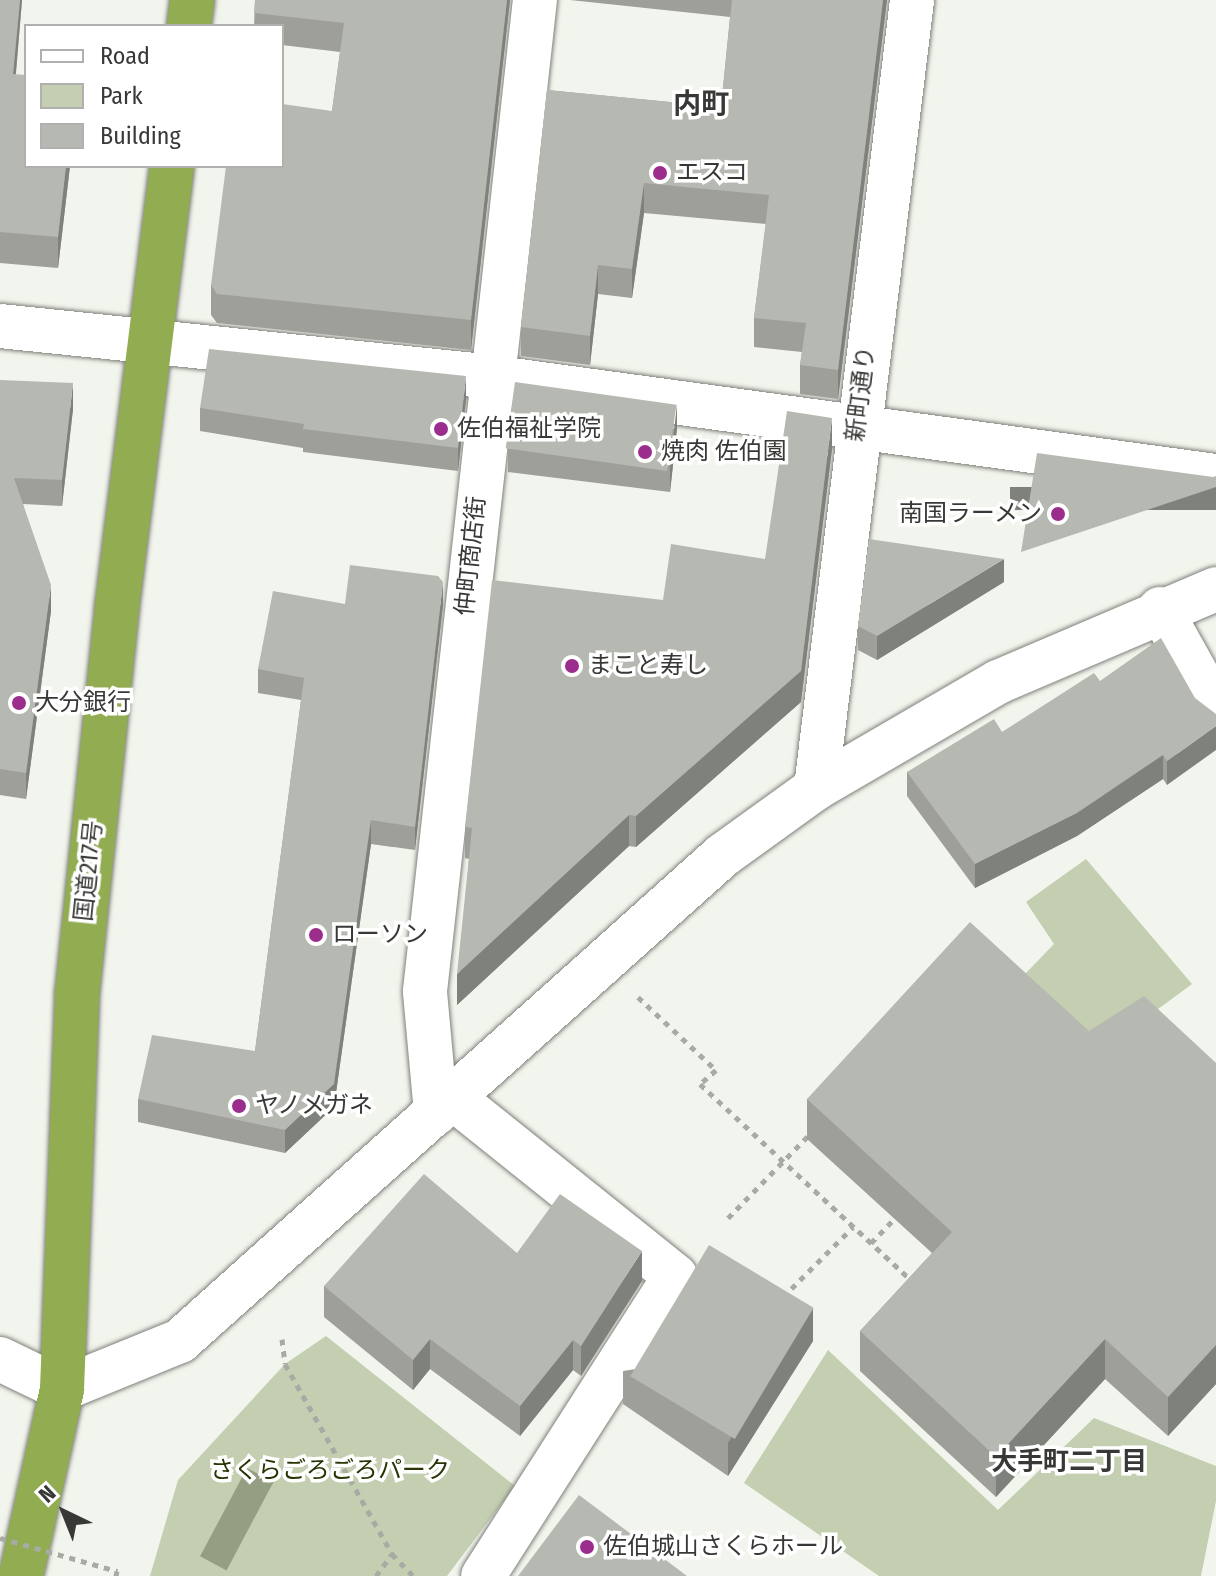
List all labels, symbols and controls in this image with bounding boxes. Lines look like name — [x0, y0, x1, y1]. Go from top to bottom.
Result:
legend — [24, 24, 284, 168]
text: Road — [100, 42, 150, 70]
text: Park — [100, 82, 143, 110]
district label: 内町 — [673, 87, 729, 121]
text: Building — [100, 122, 181, 150]
place label: エスコ — [676, 159, 748, 187]
marker: エスコ — [651, 164, 669, 182]
street label: 新町通り — [841, 345, 881, 443]
place label: 佐伯福祉学院 — [457, 415, 601, 443]
marker: 佐伯福祉学院 — [432, 420, 450, 438]
place label: 焼肉 佐伯園 — [661, 438, 787, 466]
marker: 焼肉 佐伯園 — [636, 443, 654, 461]
street label: 仲町商店街 — [450, 495, 492, 617]
place label: 南国ラーメン — [898, 500, 1042, 528]
marker: 南国ラーメン — [1049, 505, 1067, 523]
place label: まこと寿し — [588, 652, 708, 680]
marker: まこと寿し — [563, 657, 581, 675]
place label: 大分銀行 — [35, 689, 131, 717]
marker: 大分銀行 — [10, 694, 28, 712]
street label: 国道217号 — [69, 819, 109, 923]
place label: ローソン — [332, 921, 428, 949]
marker: ローソン — [307, 926, 325, 944]
place label: ヤノメガネ — [255, 1092, 375, 1120]
marker: ヤノメガネ — [230, 1097, 248, 1115]
district label: 大手町二丁目 — [991, 1446, 1147, 1478]
park label: さくらごろごろパーク — [210, 1457, 450, 1485]
north arrow — [24, 1472, 104, 1552]
text: N — [33, 1480, 61, 1508]
place label: 佐伯城山さくらホール — [603, 1533, 843, 1561]
marker: 佐伯城山さくらホール — [578, 1538, 596, 1556]

